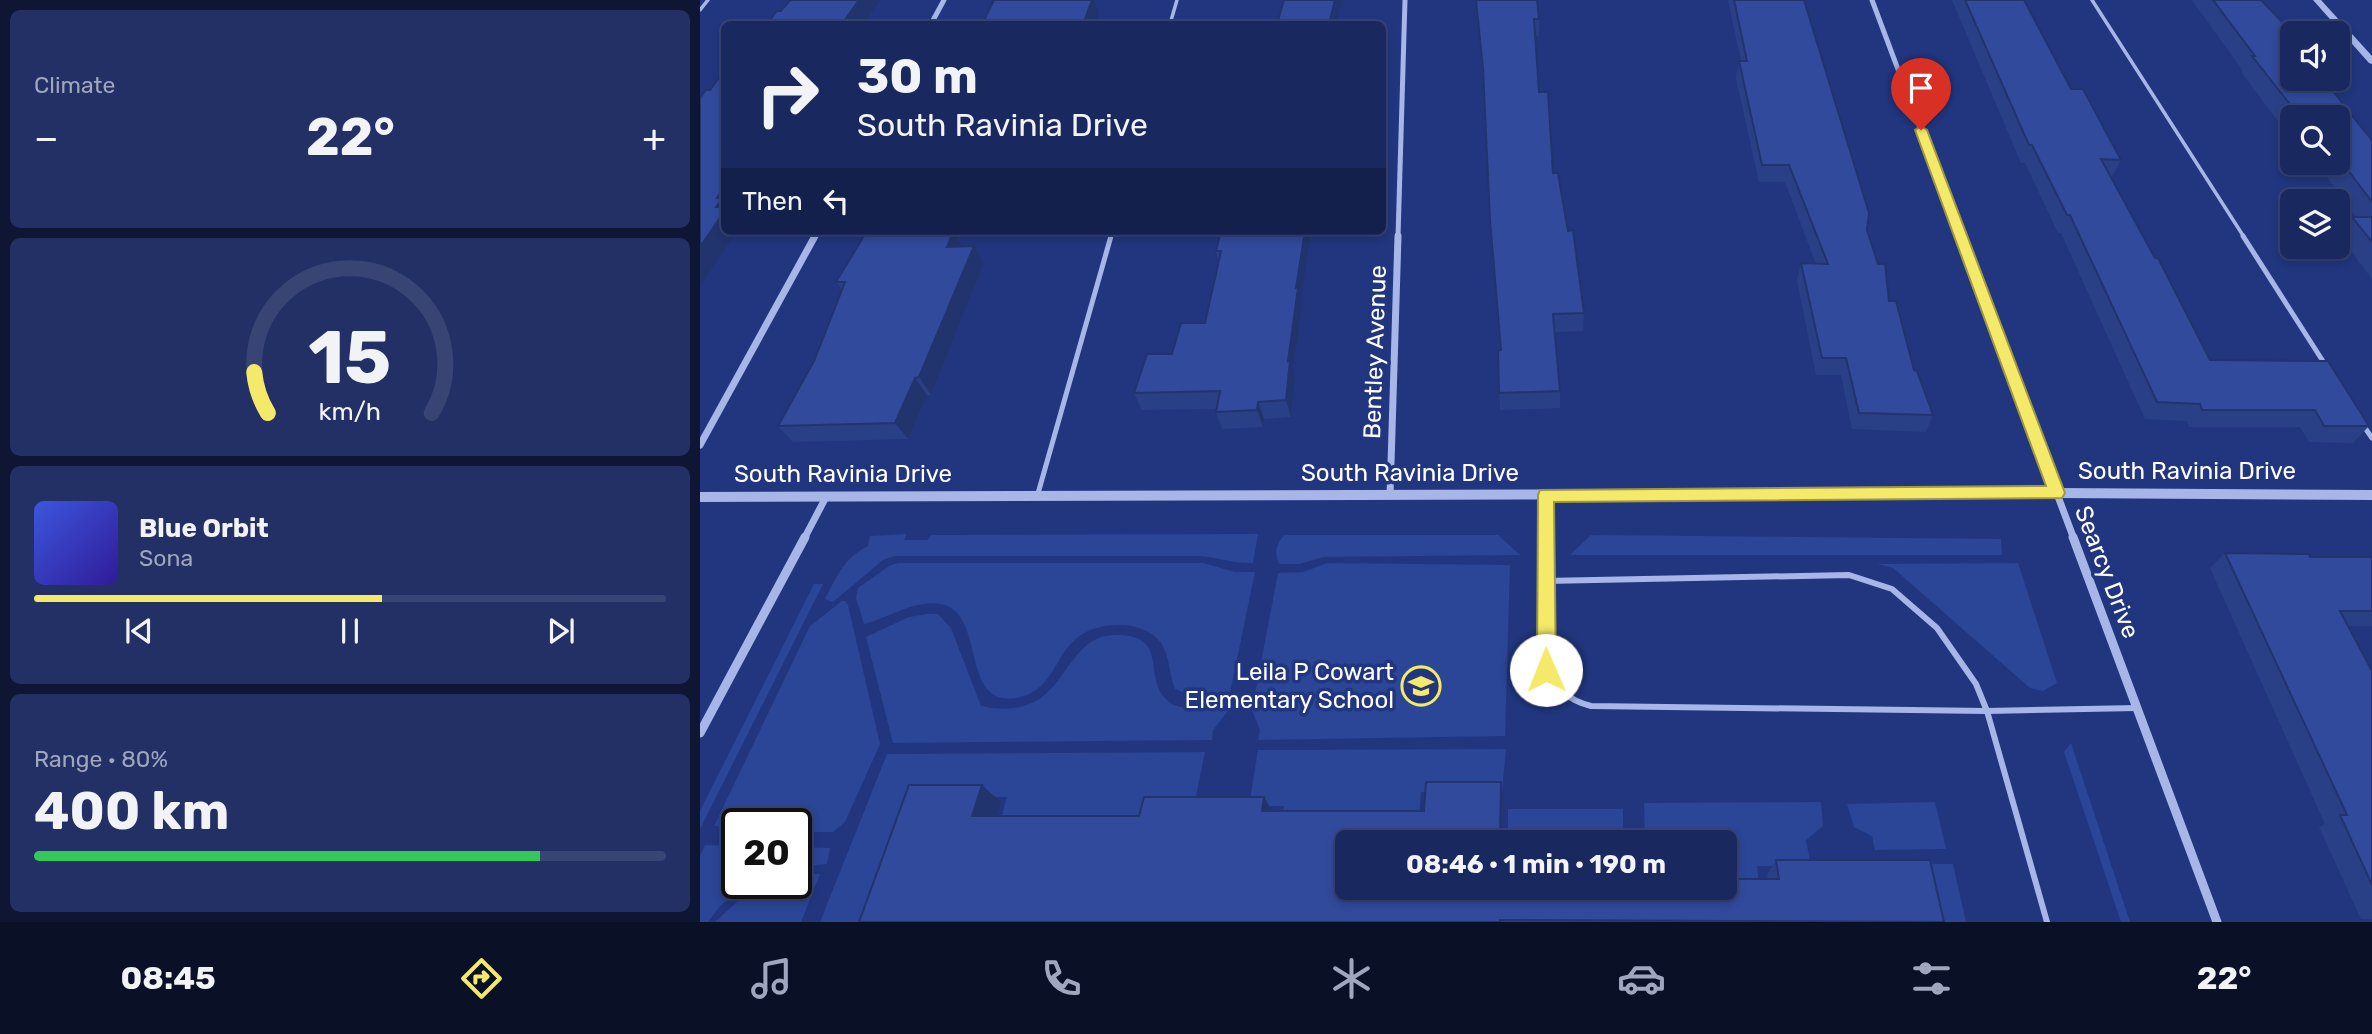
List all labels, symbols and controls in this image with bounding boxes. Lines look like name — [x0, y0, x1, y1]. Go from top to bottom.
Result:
map controls — [2280, 21, 2350, 259]
button: sound — [2280, 21, 2350, 91]
text: 30 m — [857, 47, 978, 105]
icon: right — [742, 49, 833, 140]
pin — [1891, 58, 1951, 130]
icon: arrive — [1902, 69, 1940, 107]
text: Climate — [34, 71, 115, 99]
button: search — [2280, 105, 2350, 175]
text: 22° — [306, 106, 395, 168]
text: South Ravinia Drive — [857, 106, 1148, 144]
text: − — [34, 115, 59, 161]
text: + — [642, 115, 666, 161]
icon: left — [817, 182, 855, 220]
text: Then — [742, 186, 803, 217]
button: layers — [2280, 189, 2350, 259]
street label: Bentley Avenue — [1358, 265, 1392, 439]
text: 15 — [308, 315, 392, 401]
text: km/h — [319, 397, 381, 426]
street label: South Ravinia Drive — [2078, 457, 2296, 485]
street label: South Ravinia Drive — [1301, 459, 1519, 487]
street label: South Ravinia Drive — [734, 460, 952, 488]
street label: Searcy Drive — [2069, 502, 2145, 642]
text: Blue Orbit — [139, 513, 269, 544]
text: Sona — [139, 544, 193, 572]
icon: previous — [120, 612, 158, 650]
icon: pause — [331, 612, 369, 650]
icon: next — [542, 612, 580, 650]
position arrow — [1509, 633, 1583, 707]
place label: Leila P Cowart Elementary School — [1185, 658, 1394, 714]
school or university icon: Leila P Cowart Elementary School — [1400, 665, 1442, 707]
text: Range · 80% — [34, 745, 168, 773]
text: 400 km — [34, 780, 229, 842]
speed limit sign: 20 — [721, 808, 812, 899]
text: 08:46 · 1 min · 190 m — [1406, 849, 1666, 880]
icon: directions — [457, 954, 506, 1003]
icon: music — [747, 954, 796, 1003]
icon: phone — [1037, 954, 1086, 1003]
icon: climate — [1327, 954, 1376, 1003]
icon: car — [1617, 954, 1666, 1003]
icon: filters — [1907, 954, 1956, 1003]
text: 08:45 — [120, 959, 216, 997]
text: 22° — [2197, 959, 2251, 997]

